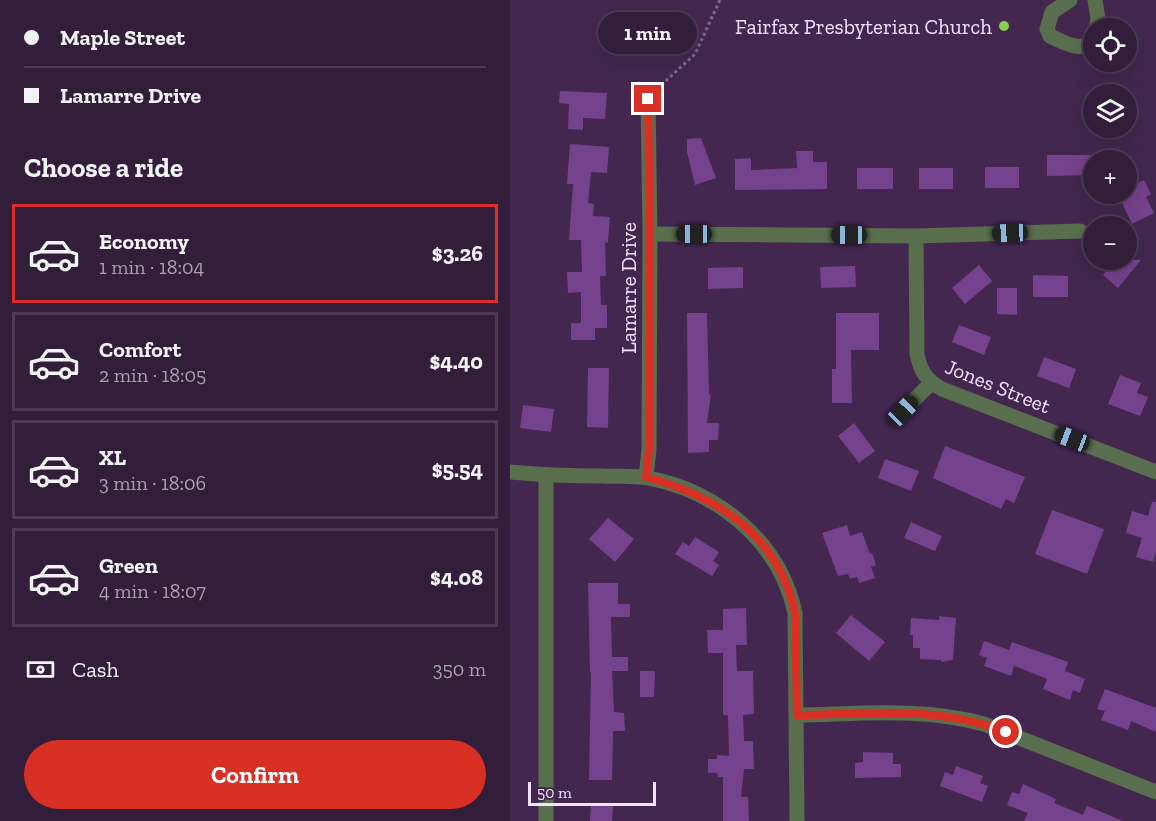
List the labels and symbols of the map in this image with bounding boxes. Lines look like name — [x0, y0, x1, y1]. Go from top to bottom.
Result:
callout: 1 min — [598, 12, 698, 54]
place label: Fairfax Presbyterian Church — [735, 14, 992, 39]
marker: Fairfax Presbyterian Church — [997, 19, 1011, 33]
route end — [634, 85, 661, 112]
street label: Lamarre Drive — [616, 222, 641, 354]
car — [992, 223, 1028, 243]
car — [676, 225, 712, 243]
car — [831, 226, 867, 244]
street label: Jones Street — [942, 354, 1054, 418]
car — [884, 392, 922, 430]
car — [1052, 424, 1092, 454]
route start — [992, 718, 1019, 745]
scale bar — [528, 779, 656, 806]

